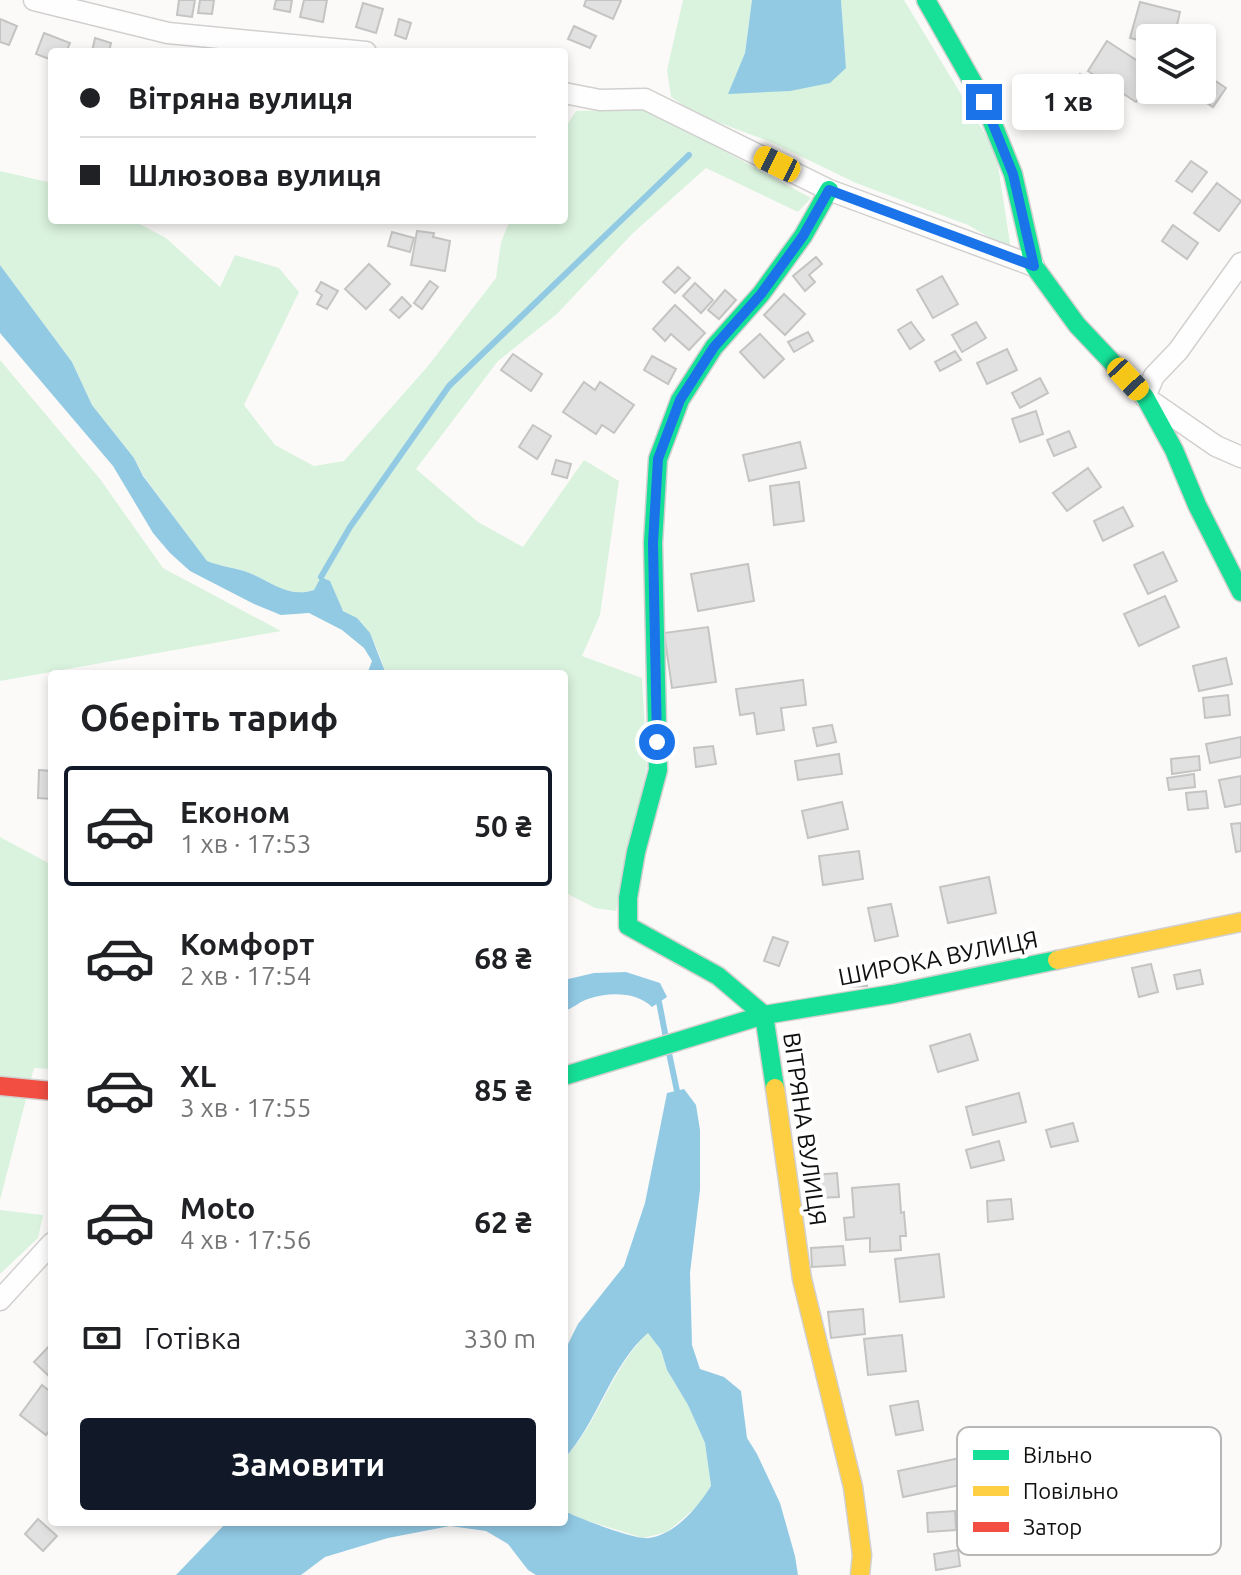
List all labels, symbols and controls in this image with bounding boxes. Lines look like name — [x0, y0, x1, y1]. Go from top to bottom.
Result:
map controls — [1136, 24, 1216, 104]
button: layers — [1136, 24, 1216, 104]
callout: 1 хв — [1012, 74, 1124, 130]
text: Вітряна вулиця — [128, 81, 353, 115]
route end — [966, 84, 1002, 120]
text: 1 хв — [1043, 87, 1093, 116]
car — [750, 143, 804, 185]
text: Шлюзова вулиця — [128, 158, 382, 192]
car — [1103, 353, 1153, 405]
text: Оберіть тариф — [80, 697, 338, 738]
route start — [639, 724, 675, 760]
icon: car — [84, 790, 156, 862]
text: Економ — [180, 795, 290, 829]
text: 50 ₴ — [474, 809, 532, 843]
text: 1 хв · 17:53 — [180, 829, 311, 858]
icon: car — [84, 922, 156, 994]
street label: ШИРОКА ВУЛИЦЯ — [836, 925, 1040, 991]
text: Комфорт — [180, 927, 314, 961]
text: 68 ₴ — [474, 941, 532, 975]
text: 2 хв · 17:54 — [180, 961, 311, 990]
street label: ВІТРЯНА ВУЛИЦЯ — [778, 1031, 832, 1227]
icon: car — [84, 1054, 156, 1126]
text: XL — [180, 1059, 216, 1093]
text: 85 ₴ — [474, 1073, 532, 1107]
text: 3 хв · 17:55 — [180, 1093, 311, 1122]
icon: car — [84, 1186, 156, 1258]
text: Moto — [180, 1191, 255, 1225]
text: 62 ₴ — [474, 1205, 532, 1239]
text: 4 хв · 17:56 — [180, 1225, 311, 1254]
icon: cash — [80, 1316, 124, 1360]
text: Готівка — [144, 1321, 241, 1355]
text: 330 m — [464, 1324, 536, 1353]
button: Замовити — [80, 1418, 536, 1510]
legend — [957, 1427, 1221, 1555]
text: Вільно — [1023, 1442, 1092, 1467]
text: Повільно — [1023, 1478, 1119, 1503]
text: Затор — [1023, 1514, 1082, 1539]

